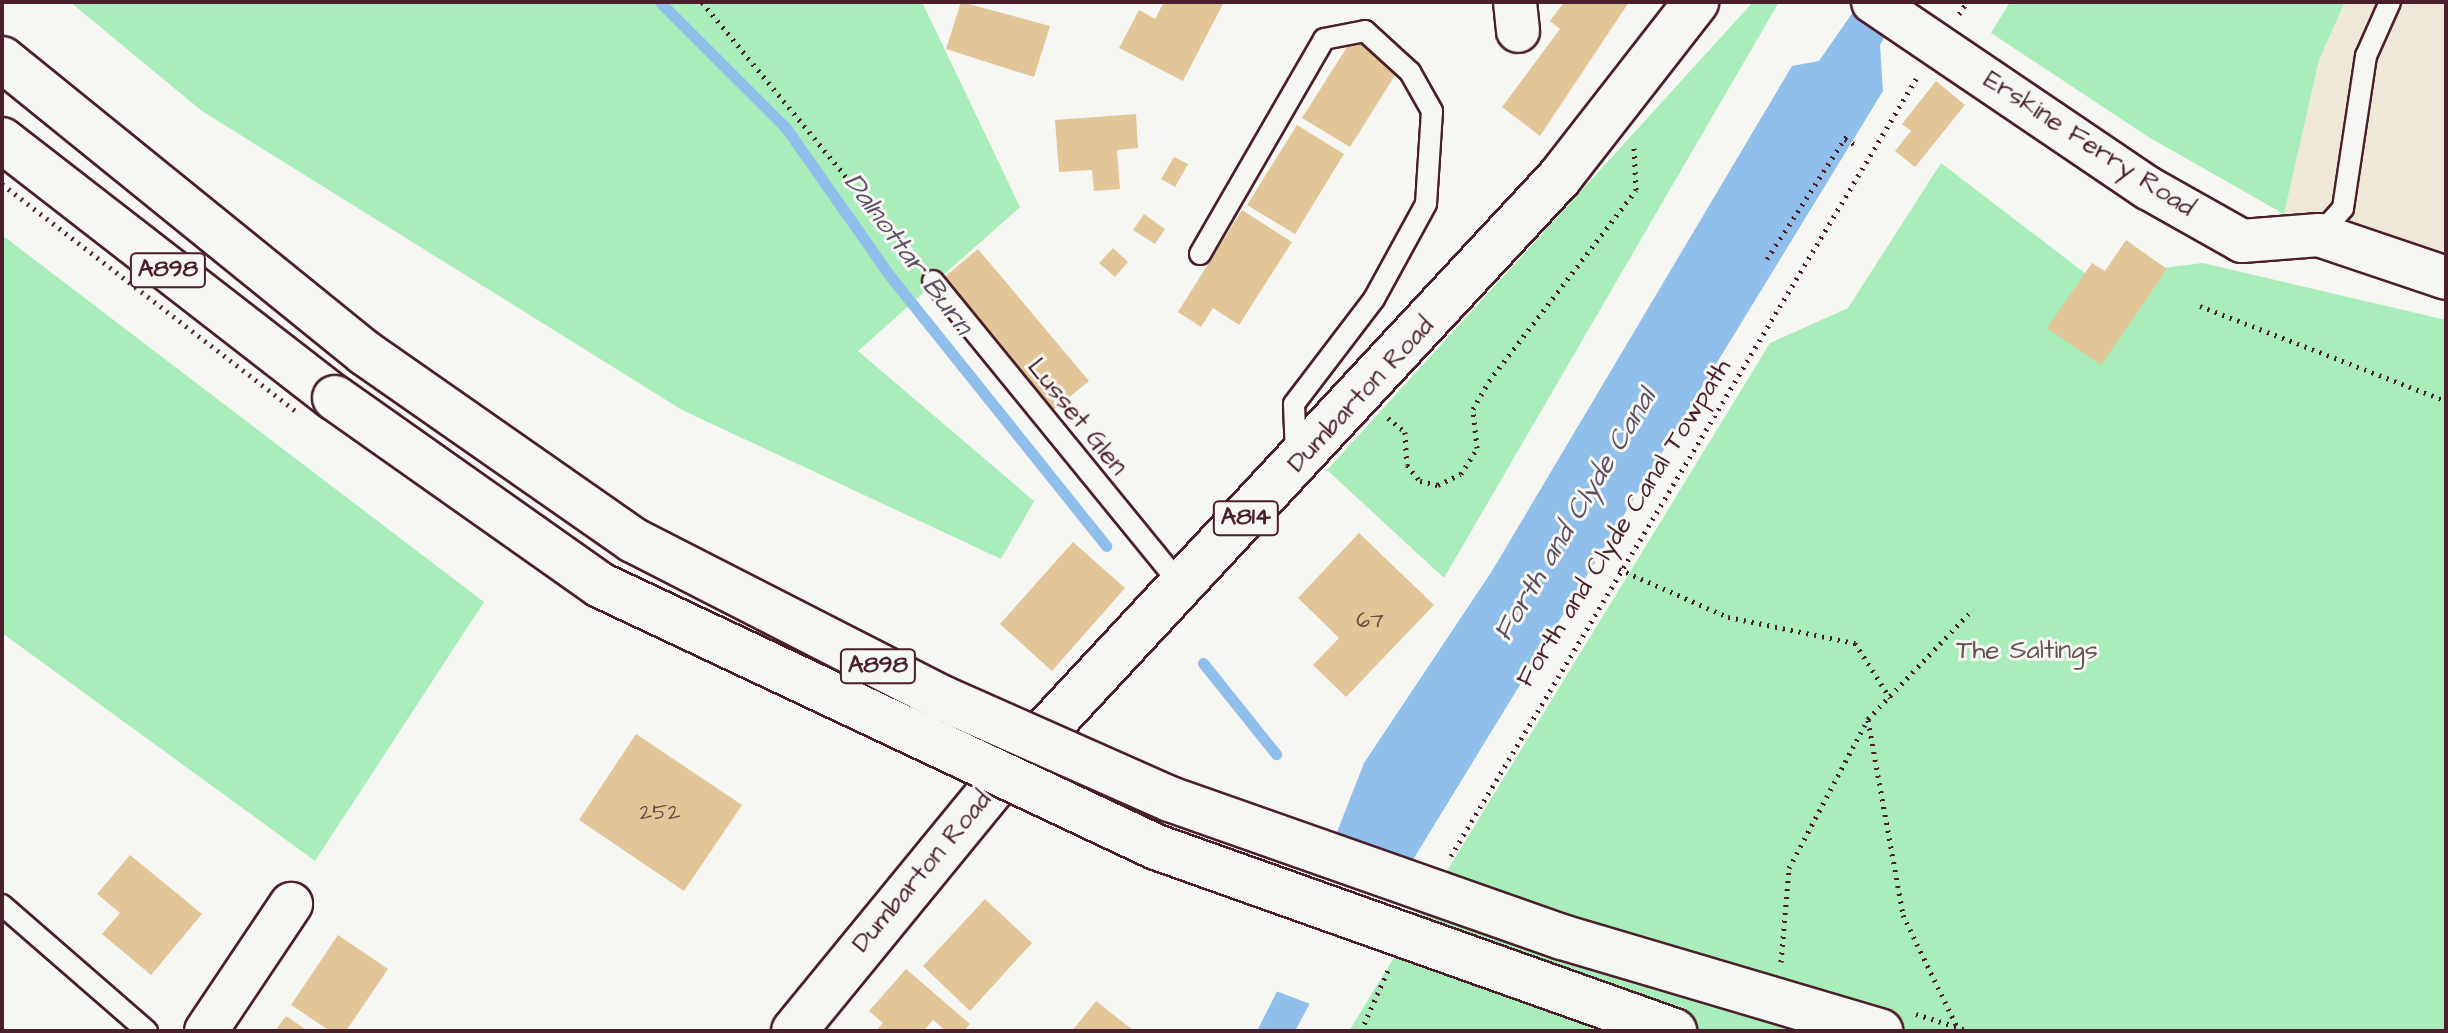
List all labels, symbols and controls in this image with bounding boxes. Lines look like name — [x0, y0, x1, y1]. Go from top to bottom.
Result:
street label: Erskine Ferry Road — [1978, 64, 2200, 224]
water label: Dalnottar Burn — [836, 167, 980, 341]
road number: A898 — [128, 250, 208, 290]
street label: Dumbarton Road — [1281, 311, 1441, 479]
street label: Lusset Glen — [1020, 352, 1134, 482]
street label: Forth and Clyde Canal Towpath — [1510, 353, 1738, 693]
water label: Forth and Clyde Canal — [1486, 383, 1664, 647]
road number: A814 — [1212, 498, 1280, 538]
house number: 67 — [1356, 608, 1384, 634]
park label: The Saltings — [1956, 635, 2098, 667]
road number: A898 — [838, 646, 918, 686]
street label: Dumbarton Road — [846, 785, 998, 959]
house number: 252 — [640, 800, 680, 826]

